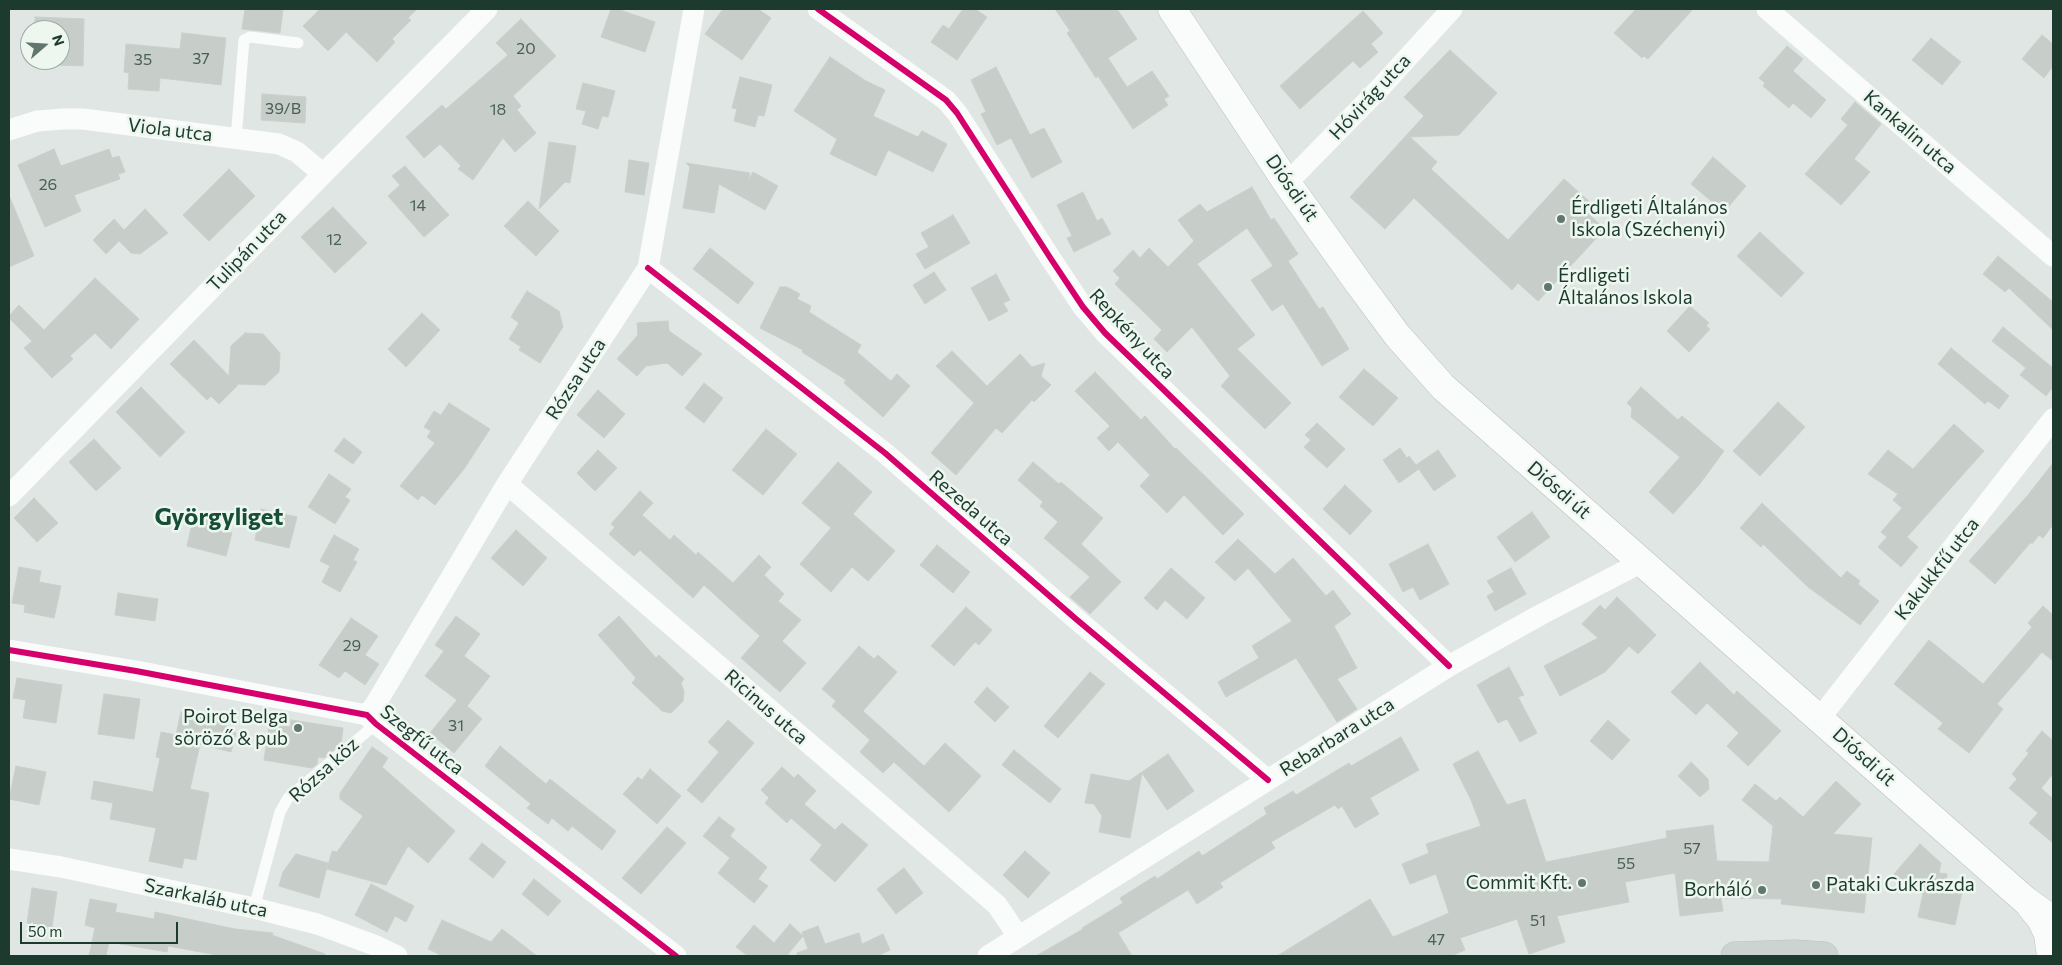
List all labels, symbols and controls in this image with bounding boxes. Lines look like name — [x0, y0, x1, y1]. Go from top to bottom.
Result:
north arrow — [20, 20, 70, 70]
text: N — [49, 33, 68, 48]
house number: 20 — [516, 39, 536, 59]
house number: 37 — [192, 49, 210, 69]
street label: Hóvirág utca — [1325, 49, 1415, 145]
house number: 35 — [134, 50, 152, 70]
street label: Kankalin utca — [1859, 85, 1961, 179]
house number: 39/B — [265, 99, 301, 119]
house number: 18 — [490, 100, 506, 120]
street label: Viola utca — [126, 113, 214, 147]
street label: Diósdi út — [1261, 150, 1323, 226]
house number: 26 — [39, 175, 57, 195]
house number: 14 — [410, 196, 426, 216]
place label: Érdligeti Általános Iskola (Széchenyi) — [1571, 197, 1728, 241]
street label: Tulipán utca — [203, 206, 291, 296]
marker: Érdligeti Általános Iskola (Széchenyi) — [1555, 213, 1567, 225]
house number: 12 — [326, 230, 342, 250]
place label: Érdligeti Általános Iskola — [1558, 265, 1693, 309]
marker: Érdligeti Általános Iskola — [1542, 281, 1554, 293]
street label: Repkény utca — [1084, 284, 1180, 384]
street label: Rózsa utca — [541, 334, 611, 424]
street label: Diósdi út — [1523, 456, 1595, 524]
street label: Rezeda utca — [924, 465, 1018, 551]
district label: Györgyliget — [155, 503, 283, 531]
street label: Kakukkfű utca — [1890, 513, 1984, 625]
house number: 29 — [343, 636, 361, 656]
street label: Ricinus utca — [720, 665, 812, 749]
street label: Rebarbara utca — [1276, 693, 1398, 781]
street label: Szegfű utca — [375, 700, 469, 780]
place label: Poirot Belga söröző & pub — [174, 706, 288, 750]
house number: 31 — [448, 716, 464, 736]
marker: Poirot Belga söröző & pub — [292, 722, 304, 734]
street label: Diósdi út — [1828, 723, 1900, 791]
street label: Rózsa köz — [285, 733, 363, 807]
house number: 57 — [1683, 839, 1701, 859]
house number: 55 — [1617, 854, 1635, 874]
place label: Commit Kft. — [1466, 872, 1572, 894]
street label: Szarkaláb utca — [142, 874, 270, 922]
place label: Pataki Cukrászda — [1826, 874, 1975, 896]
marker: Commit Kft. — [1576, 877, 1588, 889]
place label: Borháló — [1684, 879, 1752, 901]
marker: Pataki Cukrászda — [1810, 879, 1822, 891]
marker: Borháló — [1756, 884, 1768, 896]
house number: 51 — [1530, 911, 1546, 931]
scale bar — [22, 912, 180, 944]
text: 50 m — [28, 922, 62, 940]
house number: 47 — [1427, 930, 1445, 950]

